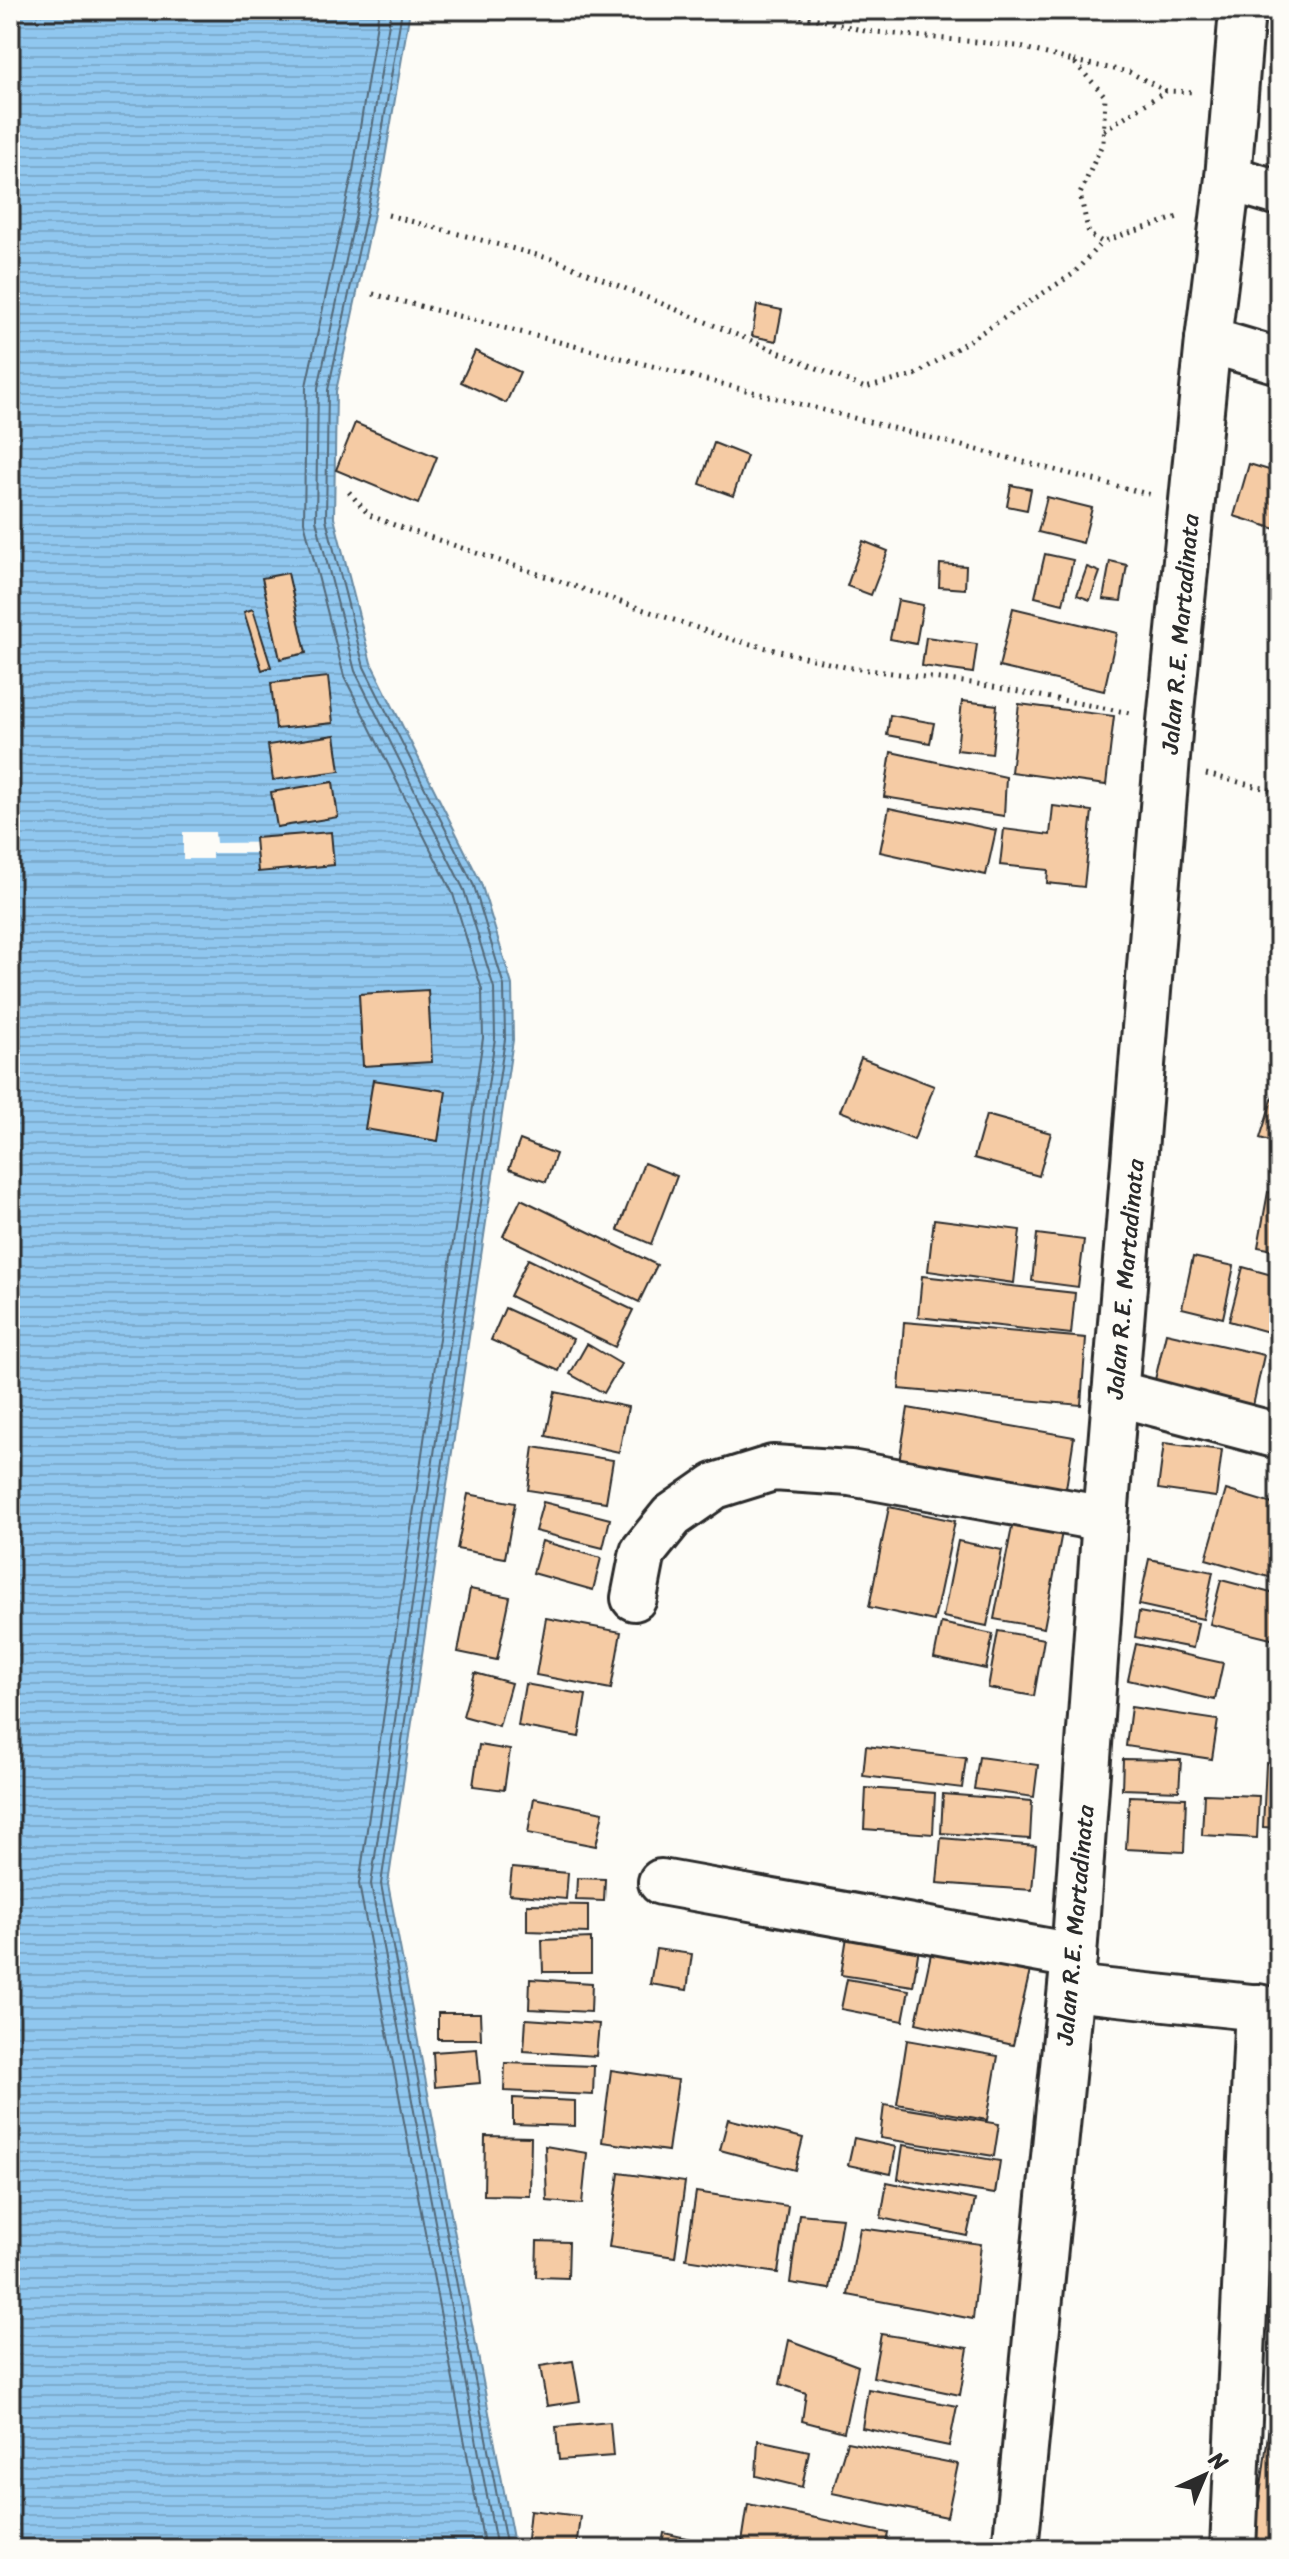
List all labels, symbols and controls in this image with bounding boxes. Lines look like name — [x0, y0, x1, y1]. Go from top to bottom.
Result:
street label: Jalan R.E. Martadinata — [1149, 511, 1211, 757]
street label: Jalan R.E. Martadinata — [1094, 1156, 1156, 1402]
street label: Jalan R.E. Martadinata — [1044, 1802, 1106, 2048]
north arrow — [1165, 2435, 1245, 2515]
text: N — [1199, 2441, 1238, 2481]

